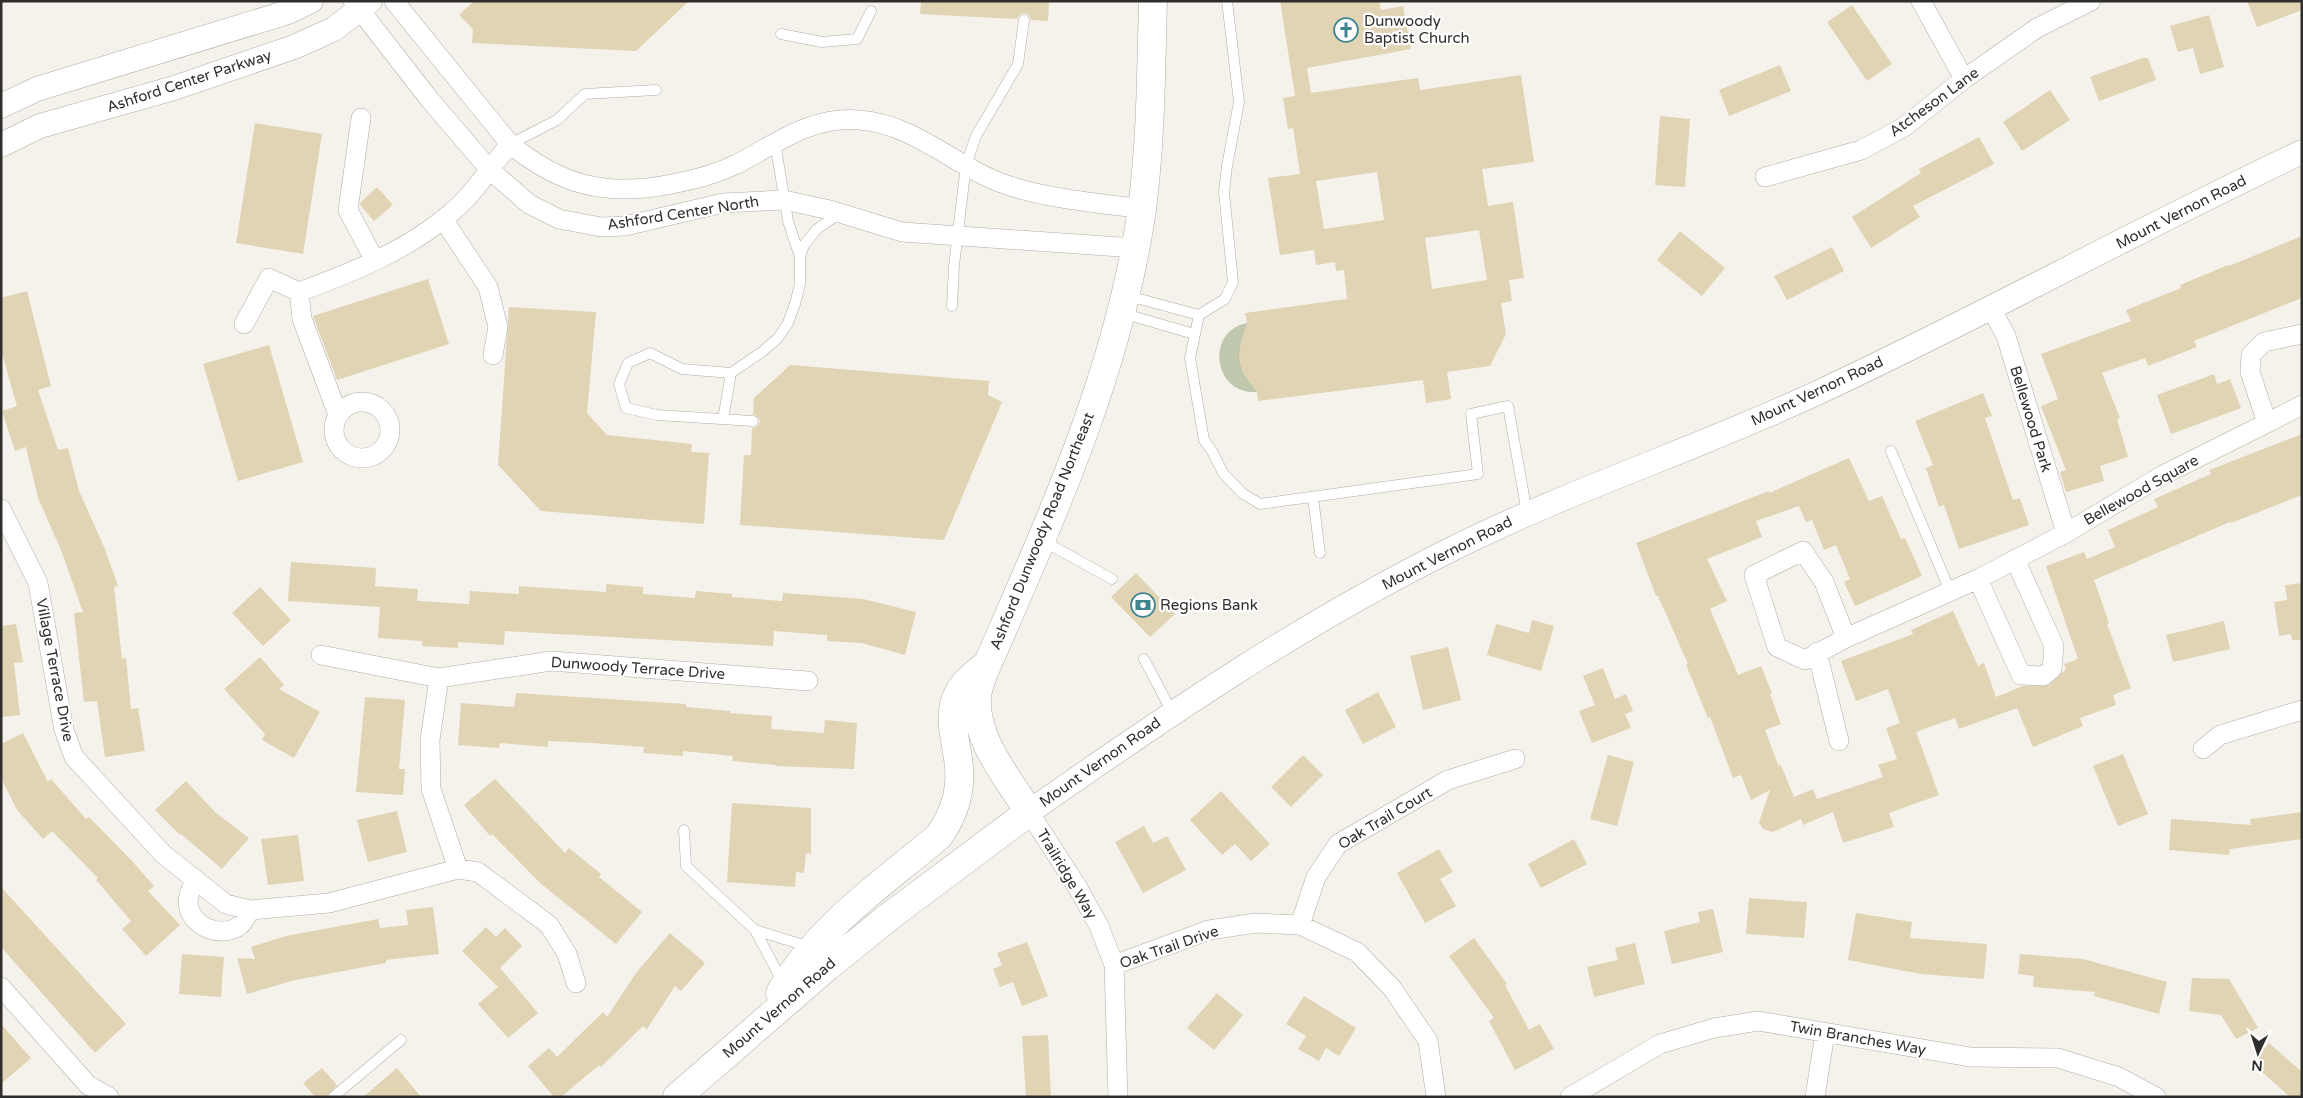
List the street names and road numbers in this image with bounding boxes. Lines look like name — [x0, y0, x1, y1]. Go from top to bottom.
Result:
street label: Ashford Center Parkway — [104, 46, 274, 116]
street label: Atcheson Lane — [1886, 64, 1982, 140]
street label: Mount Vernon Road — [2113, 171, 2249, 253]
street label: Ashford Center North — [606, 192, 760, 234]
street label: Mount Vernon Road — [1748, 352, 1886, 430]
street label: Bellewood Park — [2006, 364, 2056, 474]
street label: Ashford Dunwoody Road Northeast — [986, 409, 1098, 652]
street label: Bellewood Square — [2081, 451, 2201, 529]
street label: Mount Vernon Road — [1379, 512, 1515, 594]
street label: Village Terrace Drive — [32, 597, 78, 743]
street label: Dunwoody Terrace Drive — [550, 653, 726, 683]
street label: Mount Vernon Road — [1036, 713, 1164, 811]
street label: Oak Trail Court — [1335, 783, 1435, 853]
street label: Trailridge Way — [1033, 826, 1101, 922]
street label: Oak Trail Drive — [1117, 922, 1221, 972]
street label: Mount Vernon Road — [719, 954, 839, 1062]
street label: Twin Branches Way — [1789, 1017, 1927, 1059]

